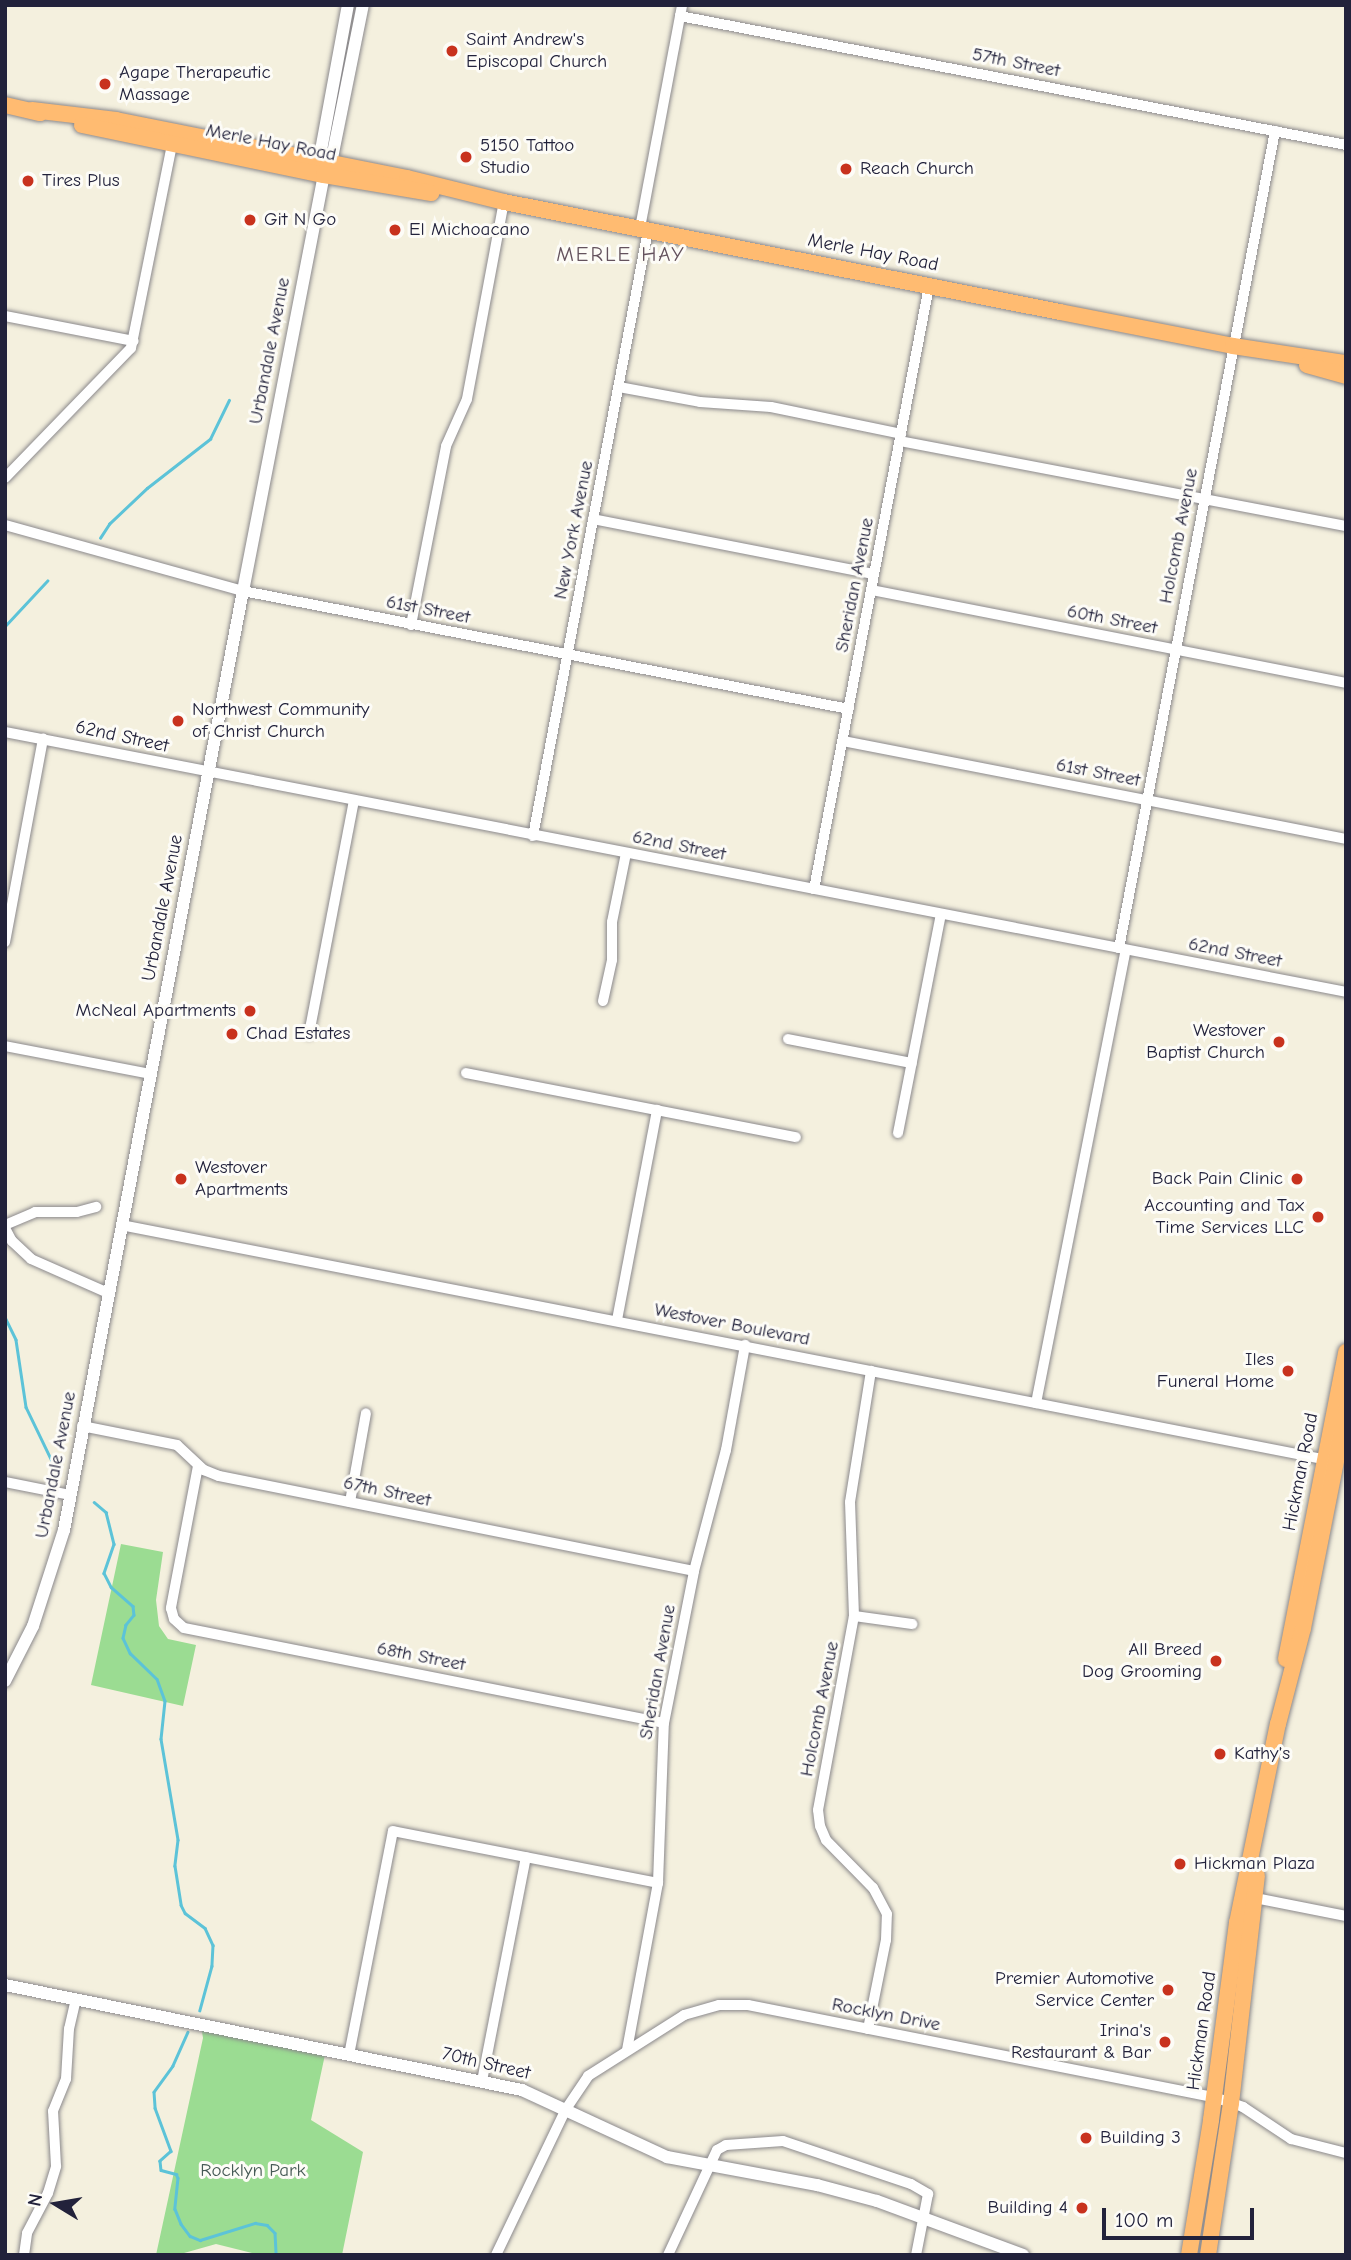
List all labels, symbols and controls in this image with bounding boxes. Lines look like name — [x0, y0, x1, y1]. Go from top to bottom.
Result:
place label: Saint Andrew's Episcopal Church — [466, 29, 607, 73]
marker: Saint Andrew's Episcopal Church — [444, 43, 460, 59]
street label: 57th Street — [970, 43, 1062, 83]
place label: Agape Therapeutic Massage — [119, 62, 271, 106]
marker: Agape Therapeutic Massage — [97, 76, 113, 92]
street label: Merle Hay Road — [204, 119, 338, 167]
place label: 5150 Tattoo Studio — [480, 135, 574, 179]
marker: 5150 Tattoo Studio — [458, 149, 474, 165]
place label: Reach Church — [860, 158, 974, 180]
marker: Reach Church — [838, 161, 854, 177]
place label: Tires Plus — [42, 170, 120, 192]
marker: Tires Plus — [20, 173, 36, 189]
place label: Git N Go — [264, 209, 336, 231]
marker: Git N Go — [242, 212, 258, 228]
place label: El Michoacano — [409, 219, 530, 241]
marker: El Michoacano — [387, 222, 403, 238]
street label: Merle Hay Road — [806, 229, 940, 277]
district label: MERLE HAY — [557, 241, 685, 267]
street label: Urbandale Avenue — [245, 276, 295, 426]
street label: New York Avenue — [549, 459, 599, 601]
street label: Holcomb Avenue — [1155, 466, 1203, 606]
street label: Sheridan Avenue — [831, 516, 879, 654]
street label: 61st Street — [384, 591, 472, 629]
street label: 60th Street — [1065, 600, 1159, 640]
place label: Northwest Community of Christ Church — [192, 699, 370, 743]
marker: Northwest Community of Christ Church — [170, 713, 186, 729]
street label: 62nd Street — [73, 716, 171, 758]
street label: 61st Street — [1054, 754, 1142, 792]
street label: 62nd Street — [630, 826, 728, 866]
street label: Urbandale Avenue — [138, 833, 188, 983]
street label: 62nd Street — [1186, 933, 1284, 973]
place label: McNeal Apartments — [76, 1000, 236, 1022]
marker: McNeal Apartments — [242, 1003, 258, 1019]
place label: Westover Baptist Church — [1146, 1020, 1265, 1064]
place label: Chad Estates — [246, 1023, 350, 1045]
marker: Chad Estates — [224, 1026, 240, 1042]
marker: Westover Baptist Church — [1271, 1034, 1287, 1050]
place label: Westover Apartments — [195, 1157, 288, 1201]
place label: Back Pain Clinic — [1152, 1168, 1283, 1190]
marker: Westover Apartments — [173, 1171, 189, 1187]
marker: Back Pain Clinic — [1289, 1171, 1305, 1187]
place label: Accounting and Tax Time Services LLC — [1144, 1195, 1304, 1239]
marker: Accounting and Tax Time Services LLC — [1310, 1209, 1326, 1225]
street label: Westover Boulevard — [652, 1299, 812, 1351]
place label: Iles Funeral Home — [1157, 1349, 1274, 1393]
marker: Iles Funeral Home — [1280, 1363, 1296, 1379]
street label: Urbandale Avenue — [31, 1390, 81, 1540]
street label: Hickman Road — [1278, 1411, 1324, 1533]
street label: 67th Street — [341, 1472, 433, 1512]
street label: Sheridan Avenue — [635, 1603, 681, 1741]
street label: 68th Street — [375, 1637, 467, 1677]
street label: Holcomb Avenue — [796, 1639, 844, 1779]
place label: All Breed Dog Grooming — [1082, 1639, 1202, 1683]
marker: All Breed Dog Grooming — [1208, 1653, 1224, 1669]
place label: Kathy's — [1234, 1743, 1290, 1765]
marker: Kathy's — [1212, 1746, 1228, 1762]
place label: Hickman Plaza — [1194, 1853, 1315, 1875]
marker: Hickman Plaza — [1172, 1856, 1188, 1872]
place label: Premier Automotive Service Center — [995, 1968, 1154, 2012]
street label: Hickman Road — [1182, 1970, 1222, 2092]
marker: Premier Automotive Service Center — [1160, 1982, 1176, 1998]
street label: Rocklyn Drive — [830, 1993, 942, 2037]
place label: Irina's Restaurant & Bar — [1011, 2020, 1151, 2064]
marker: Irina's Restaurant & Bar — [1157, 2034, 1173, 2050]
street label: 70th Street — [440, 2043, 532, 2085]
place label: Building 3 — [1100, 2127, 1181, 2149]
marker: Building 3 — [1078, 2130, 1094, 2146]
park label: Rocklyn Park — [200, 2160, 306, 2182]
north arrow — [21, 2169, 91, 2239]
text: N — [23, 2192, 47, 2208]
scale bar — [1106, 2194, 1258, 2238]
place label: Building 4 — [988, 2197, 1068, 2219]
marker: Building 4 — [1074, 2200, 1090, 2216]
text: 100 m — [1115, 2208, 1173, 2232]

